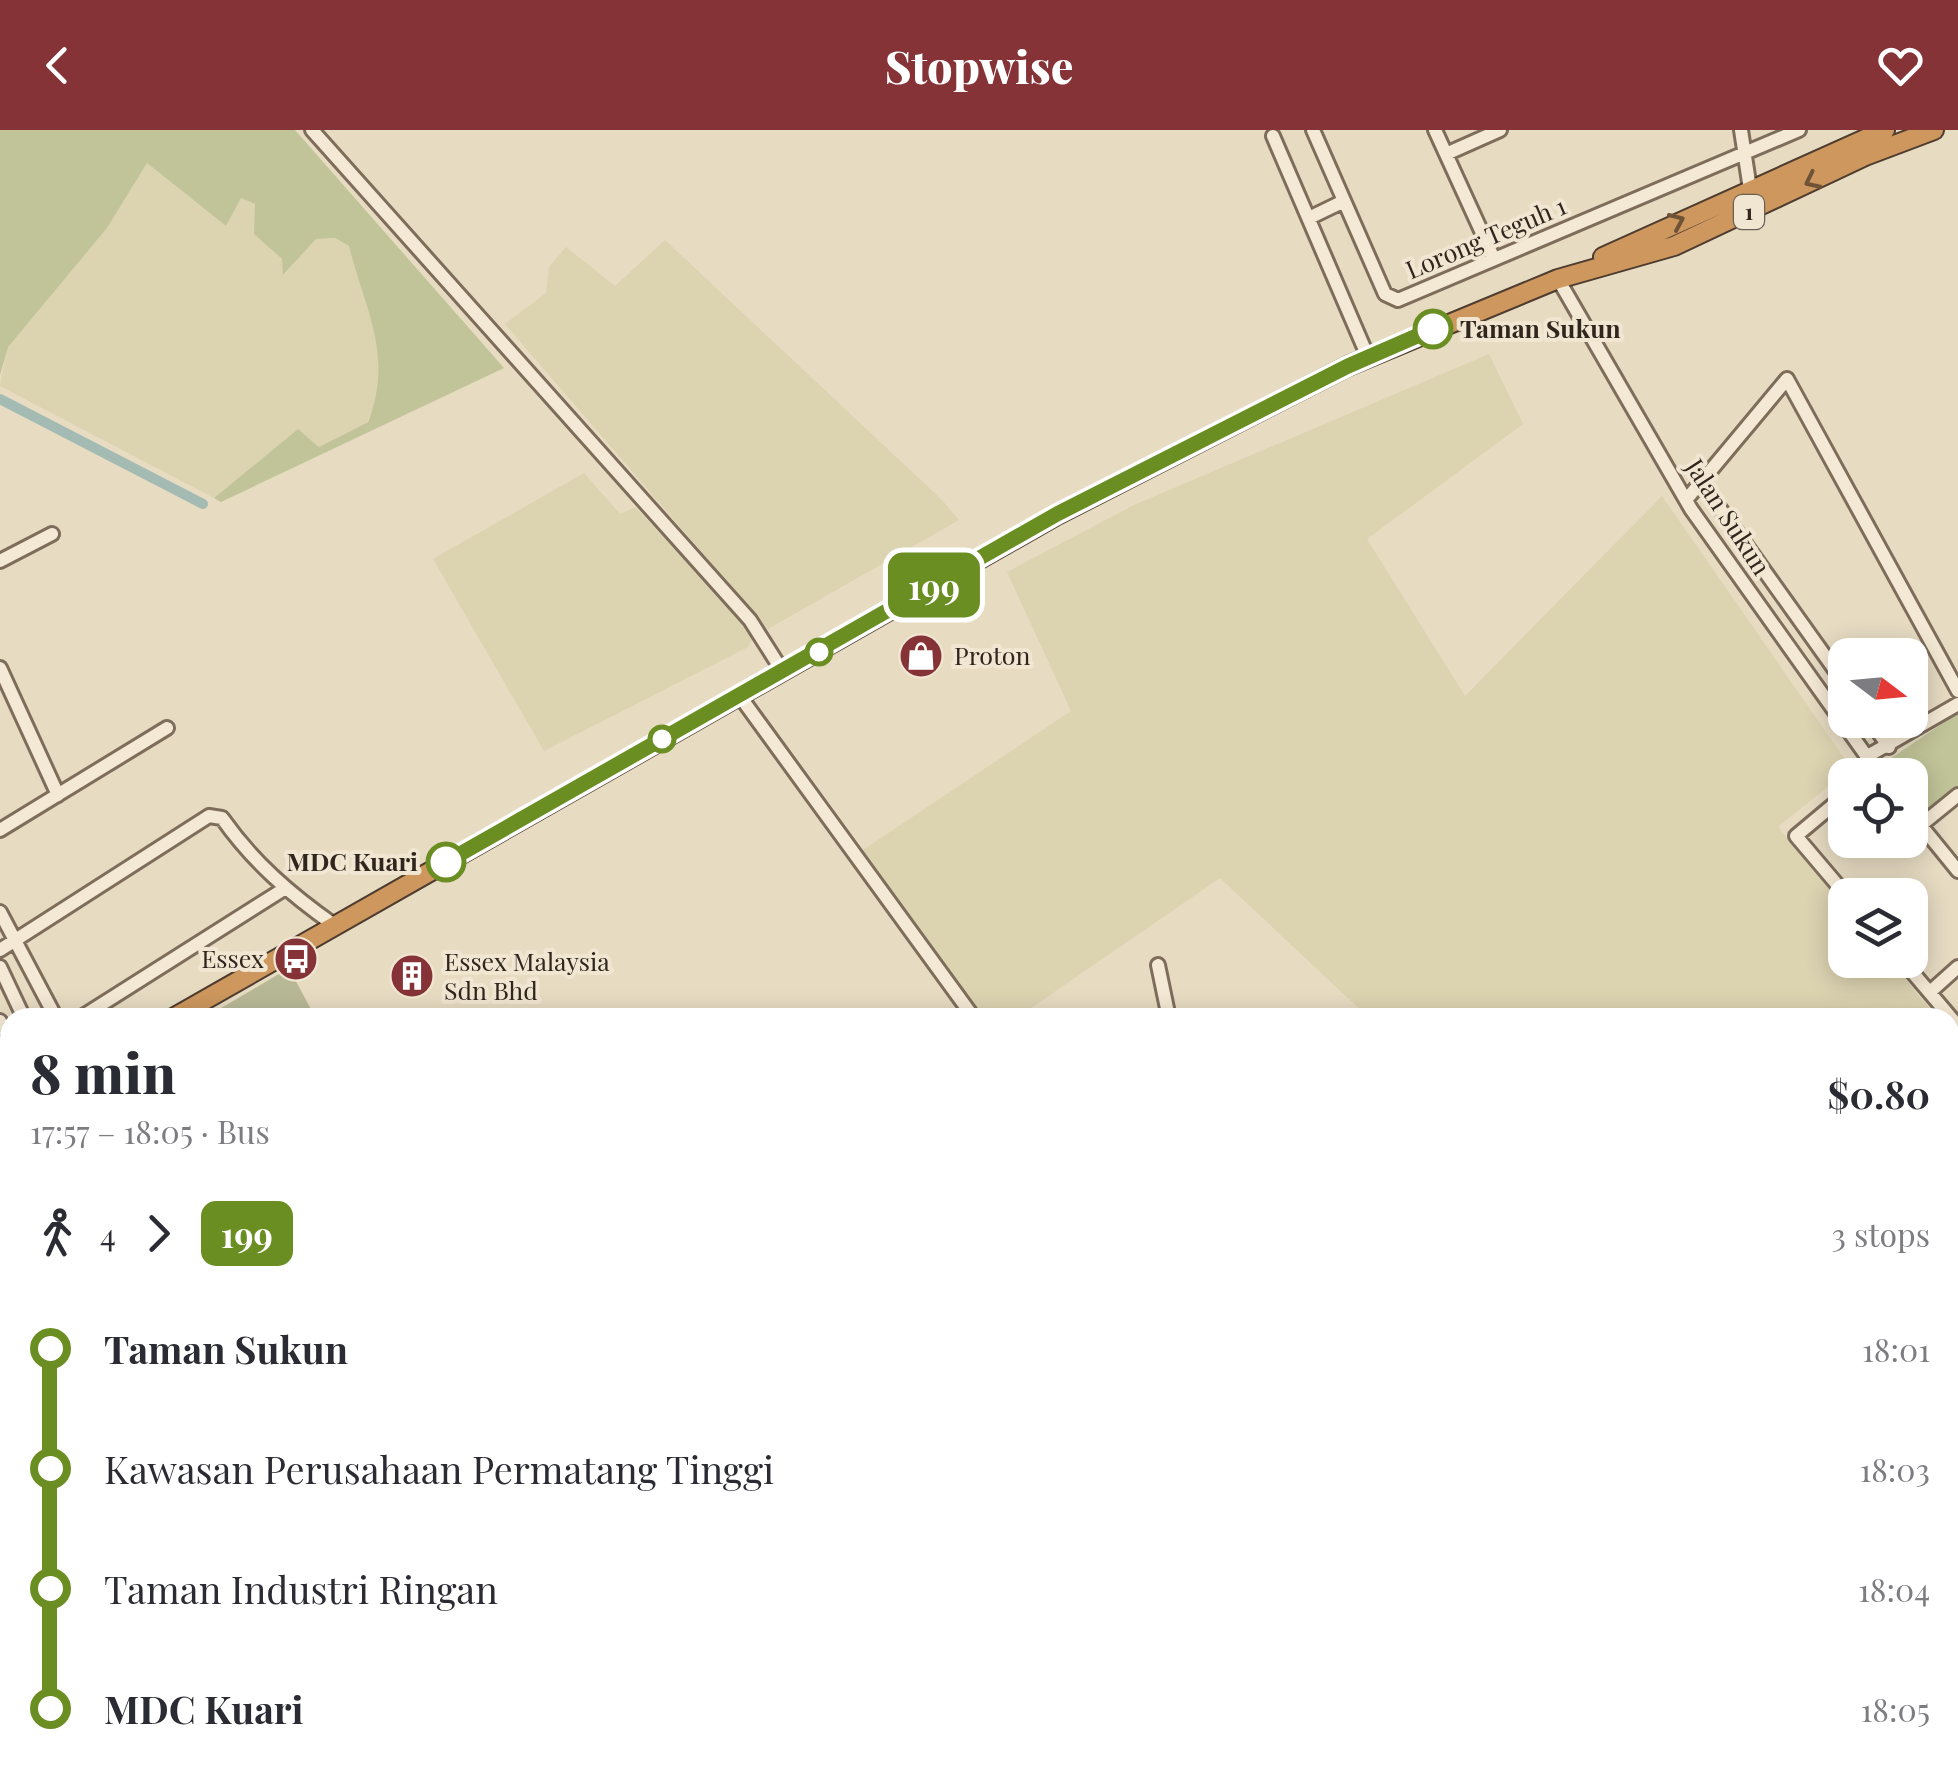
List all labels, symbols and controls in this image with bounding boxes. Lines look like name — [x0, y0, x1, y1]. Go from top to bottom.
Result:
text: Stopwise — [885, 35, 1073, 95]
icon: back — [30, 38, 85, 93]
icon: heart — [1873, 38, 1928, 93]
one-way arrow — [1804, 169, 1822, 189]
street label: Lorong Teguh 1 — [1400, 188, 1571, 285]
road number: 1 — [1734, 195, 1764, 229]
one-way arrow — [1667, 214, 1685, 234]
marker: Taman Sukun — [1414, 310, 1452, 348]
place label: Taman Sukun — [1460, 311, 1621, 344]
street label: Jalan Sukun — [1679, 451, 1779, 581]
line badge: 199 — [876, 552, 992, 618]
text: 199 — [908, 562, 960, 609]
shop icon: Proton — [898, 633, 944, 679]
place label: Proton — [954, 638, 1031, 671]
north arrow — [1828, 638, 1928, 738]
map controls — [1828, 638, 1928, 978]
unlabelled marker — [806, 639, 832, 665]
unlabelled marker — [649, 726, 675, 752]
button: locate — [1828, 758, 1928, 858]
marker: MDC Kuari — [427, 843, 465, 881]
place label: MDC Kuari — [287, 844, 418, 877]
button: layers — [1828, 878, 1928, 978]
bus stop icon: Essex — [273, 936, 319, 982]
place label: Essex — [201, 941, 264, 974]
place label: Essex Malaysia Sdn Bhd — [444, 944, 610, 1006]
building icon: Essex Malaysia Sdn Bhd — [389, 953, 435, 999]
text: 8 min — [30, 1034, 176, 1108]
text: $0.80 — [1828, 1068, 1930, 1119]
text: 17:57 – 18:05 · Bus — [30, 1109, 270, 1152]
icon: walk — [30, 1206, 85, 1261]
icon: forward — [131, 1206, 186, 1261]
text: 199 — [221, 1210, 273, 1257]
text: 4 — [100, 1212, 116, 1255]
text: 3 stops — [1832, 1212, 1930, 1255]
text: Taman Sukun — [104, 1323, 348, 1374]
text: 18:01 — [1862, 1327, 1930, 1370]
text: Kawasan Perusahaan Permatang Tinggi — [104, 1443, 774, 1494]
text: 18:03 — [1859, 1447, 1930, 1490]
text: Taman Industri Ringan — [104, 1563, 498, 1614]
text: 18:04 — [1858, 1567, 1930, 1610]
text: MDC Kuari — [104, 1683, 304, 1734]
text: 18:05 — [1861, 1687, 1930, 1730]

